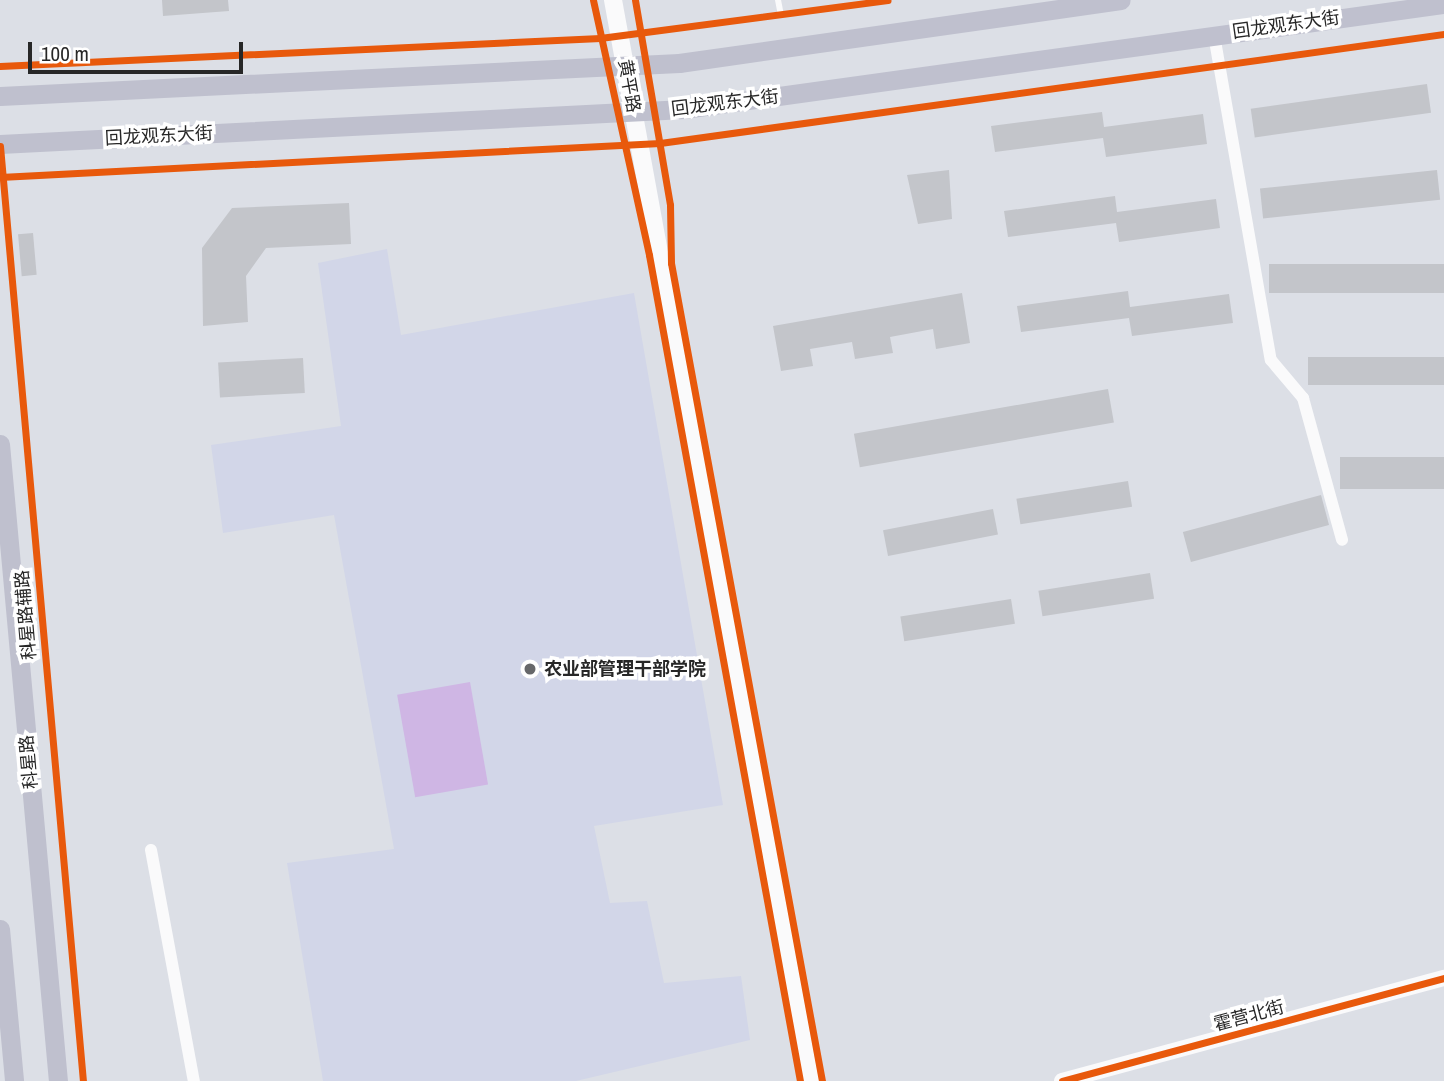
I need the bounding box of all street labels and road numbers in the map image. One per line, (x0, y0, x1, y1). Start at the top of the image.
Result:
street label: 回龙观东大街 (1231, 7, 1341, 43)
street label: 黄平路 (614, 58, 644, 114)
street label: 回龙观东大街 (670, 86, 780, 120)
street label: 回龙观东大街 (105, 122, 213, 150)
street label: 科星路辅路 (11, 569, 41, 661)
street label: 科星路 (16, 734, 42, 790)
street label: 霍营北街 (1211, 996, 1287, 1036)

